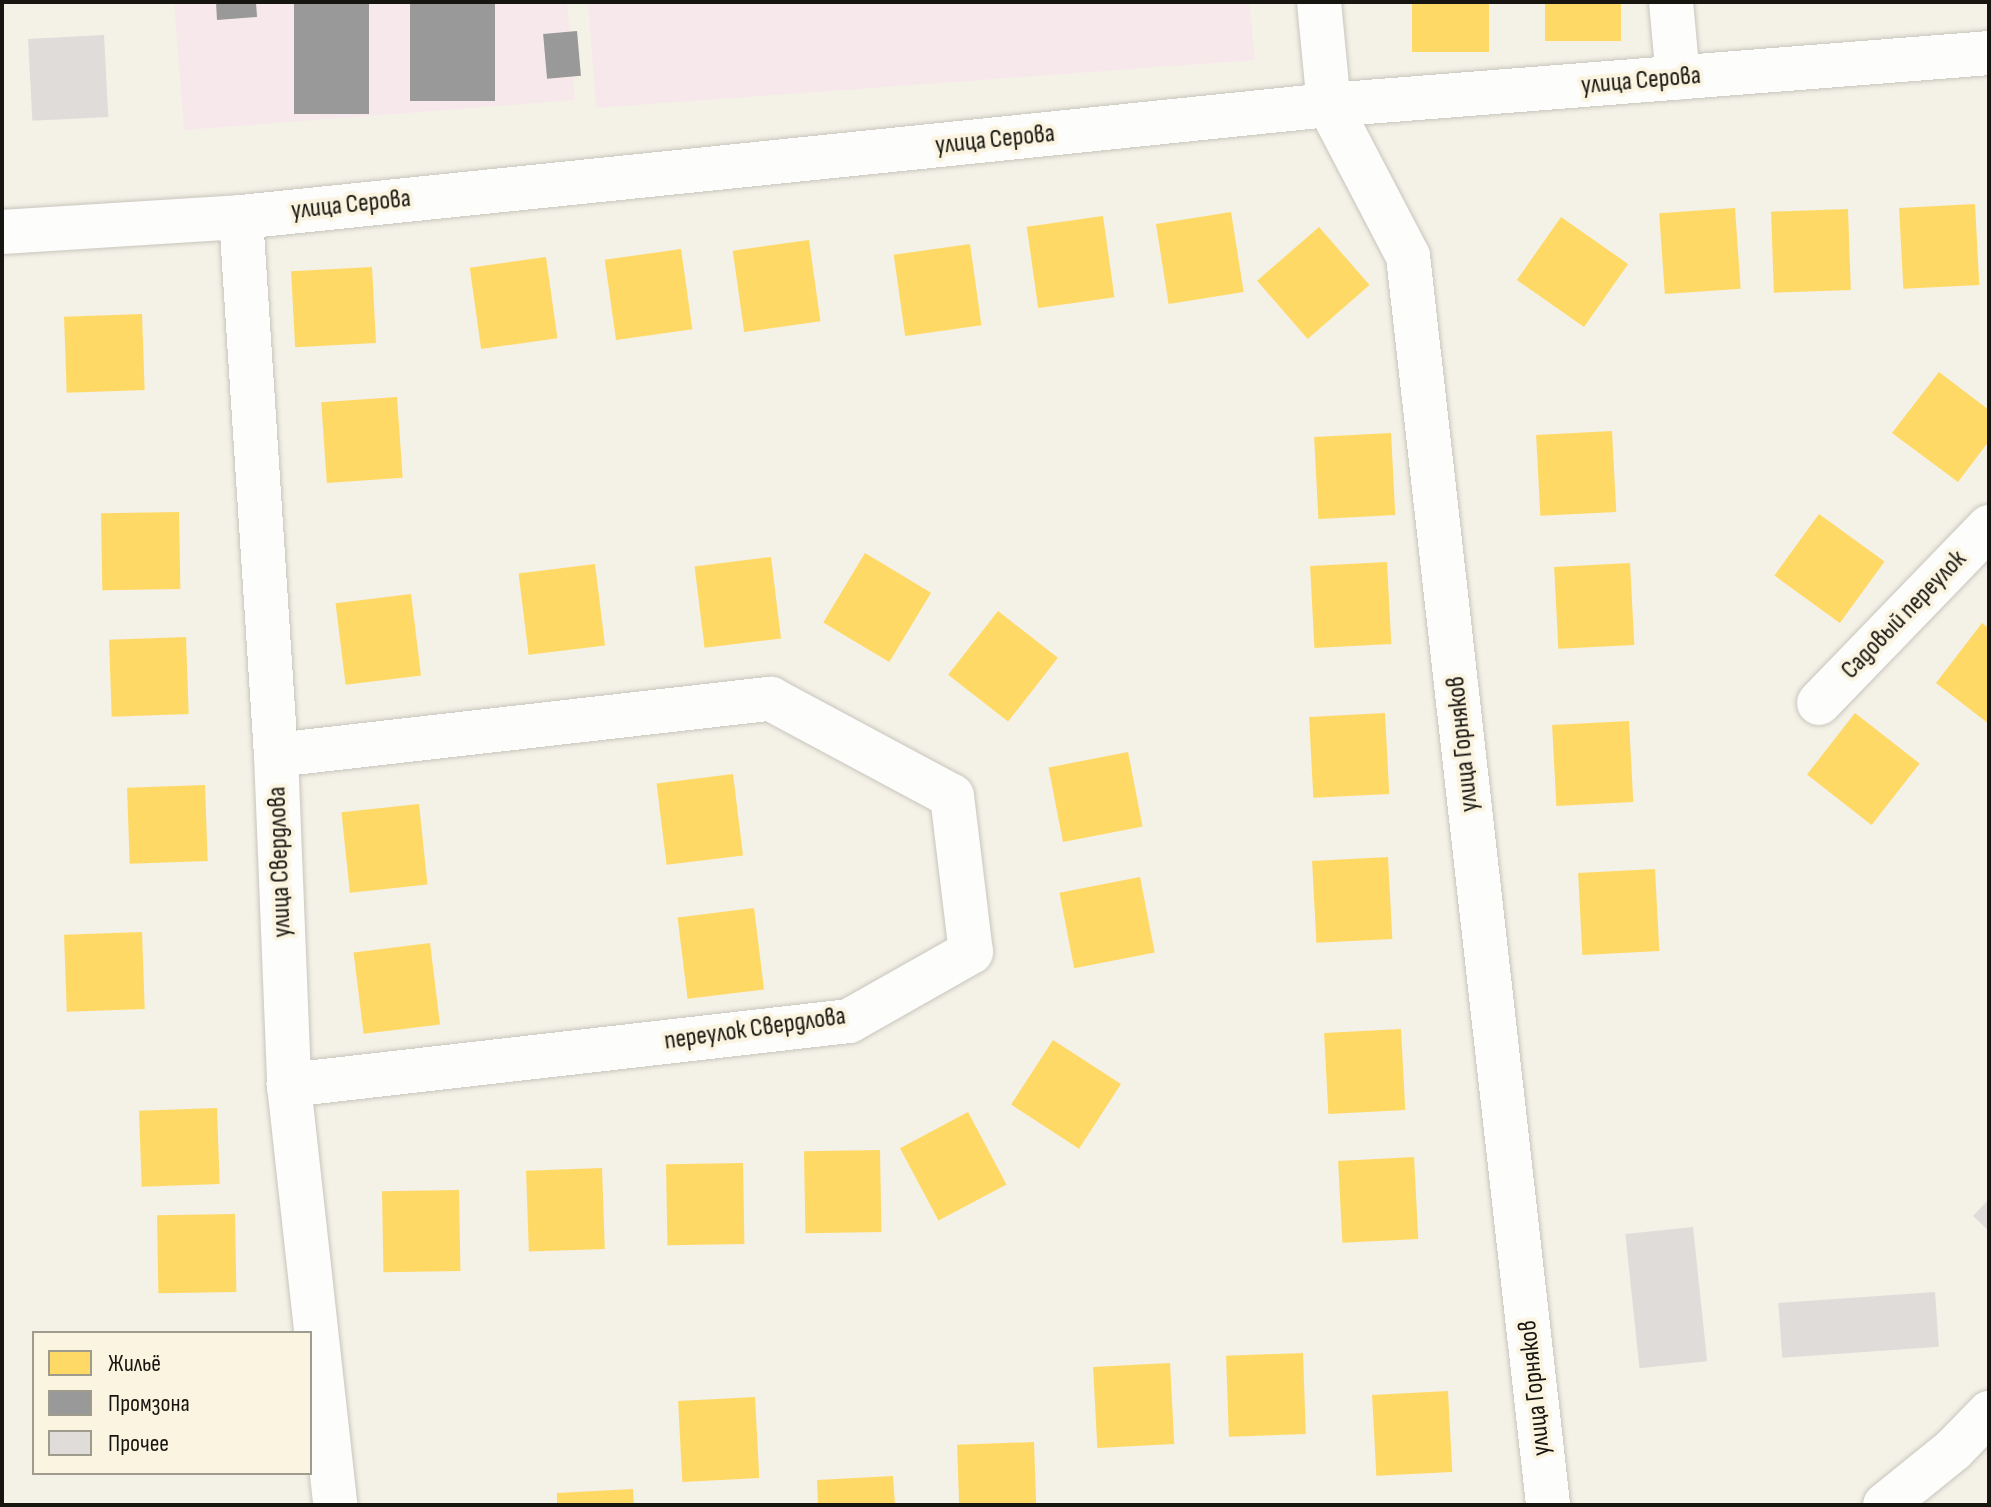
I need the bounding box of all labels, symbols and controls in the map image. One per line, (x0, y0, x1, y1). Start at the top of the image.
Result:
street label: улица Серова (1580, 60, 1702, 102)
street label: улица Серова (934, 118, 1056, 162)
street label: улица Серова (290, 183, 412, 227)
street label: Садовый переулок (1835, 544, 1973, 686)
street label: улица Горняков (1440, 675, 1486, 813)
street label: улица Свердлова (262, 786, 298, 938)
street label: переулок Свердлова (662, 1001, 848, 1057)
street label: улица Горняков (1512, 1319, 1558, 1457)
legend (32, 1331, 312, 1475)
text: Жильё (108, 1349, 161, 1378)
text: Промзона (108, 1389, 190, 1418)
text: Прочее (108, 1429, 169, 1458)

